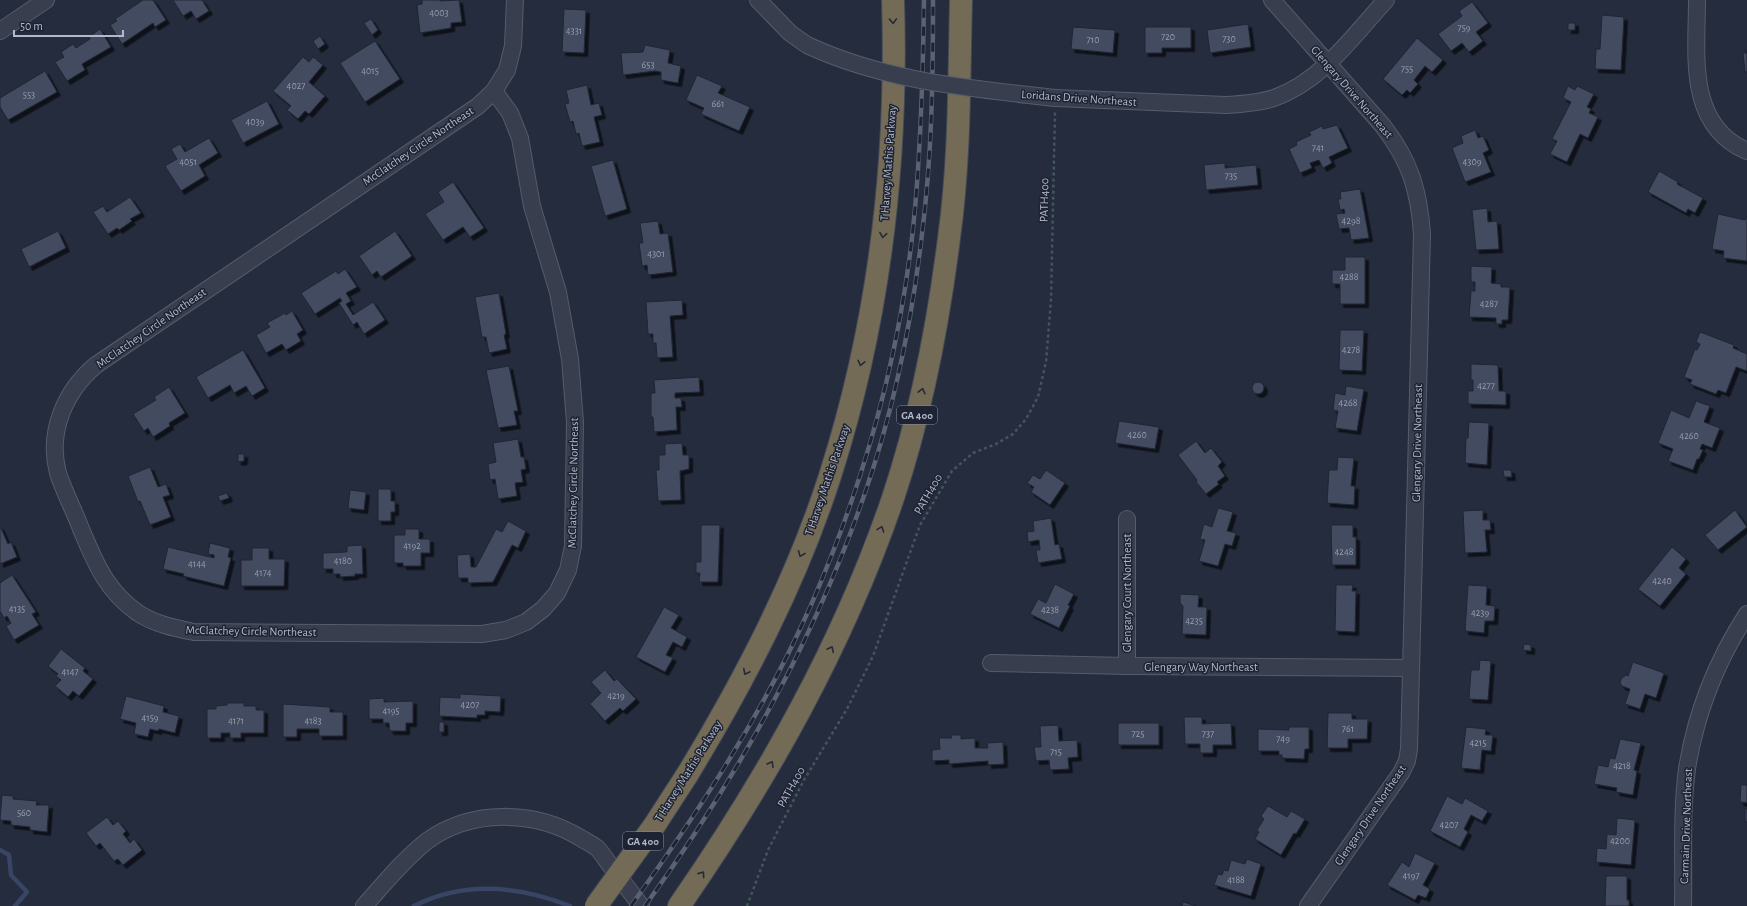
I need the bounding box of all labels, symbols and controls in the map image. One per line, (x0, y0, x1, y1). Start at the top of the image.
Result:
house number: 4003 (429, 8, 449, 18)
scale bar (14, 12, 123, 38)
one-way arrow (889, 18, 897, 24)
text: 50 m (20, 20, 43, 32)
house number: 759 (1457, 23, 1471, 33)
house number: 4331 (566, 26, 582, 36)
house number: 720 (1161, 32, 1175, 42)
house number: 730 (1222, 34, 1236, 44)
house number: 710 (1087, 35, 1099, 45)
street label: Glengary Drive Northeast (1308, 44, 1395, 141)
house number: 653 (642, 60, 655, 70)
house number: 755 (1401, 64, 1413, 74)
house number: 4015 (361, 66, 379, 76)
house number: 4027 (287, 81, 305, 91)
street label: Loridans Drive Northeast (1021, 88, 1137, 108)
house number: 553 (23, 90, 35, 100)
house number: 661 (712, 99, 724, 109)
street label: McClatchey Circle Northeast (360, 104, 476, 188)
street label: T Harvey Mathis Parkway (878, 105, 899, 221)
house number: 4039 (246, 117, 265, 127)
house number: 741 (1312, 143, 1324, 153)
house number: 4051 (179, 157, 197, 167)
house number: 4309 (1463, 157, 1482, 167)
house number: 735 (1225, 171, 1237, 181)
street label: PATH400 (1038, 178, 1050, 222)
house number: 4298 (1342, 216, 1361, 226)
one-way arrow (879, 232, 888, 238)
house number: 4301 (647, 249, 665, 259)
house number: 4288 (1340, 272, 1359, 282)
street label: McClatchey Circle Northeast (94, 285, 209, 371)
house number: 4287 (1480, 299, 1498, 309)
house number: 4278 (1342, 345, 1360, 355)
one-way arrow (857, 360, 865, 366)
house number: 4277 (1477, 381, 1495, 391)
street label: Glengary Drive Northeast (1410, 384, 1425, 502)
one-way arrow (918, 388, 926, 394)
house number: 4268 (1339, 398, 1358, 408)
road number: GA 400 (897, 406, 937, 424)
street label: McClatchey Circle Northeast (566, 417, 581, 549)
street label: T Harvey Mathis Parkway (802, 423, 853, 537)
house number: 4260 (1127, 430, 1147, 440)
house number: 4260 (1679, 431, 1699, 441)
street label: PATH400 (912, 472, 944, 516)
one-way arrow (877, 525, 885, 532)
street label: Glengary Court Northeast (1121, 534, 1134, 652)
house number: 4192 (403, 541, 421, 551)
house number: 4248 (1335, 547, 1354, 557)
one-way arrow (797, 550, 805, 557)
house number: 4180 (334, 556, 352, 566)
house number: 4144 (188, 559, 206, 569)
house number: 4174 (254, 568, 272, 578)
house number: 4240 (1652, 576, 1672, 586)
house number: 4135 (9, 604, 25, 614)
house number: 4238 (1041, 605, 1059, 615)
house number: 4239 (1471, 608, 1489, 618)
house number: 4235 (1185, 616, 1203, 626)
street label: McClatchey Circle Northeast (185, 624, 317, 639)
one-way arrow (826, 645, 834, 653)
street label: Glengary Way Northeast (1144, 661, 1258, 674)
house number: 4147 (61, 667, 79, 677)
one-way arrow (743, 667, 751, 675)
house number: 4219 (607, 691, 625, 701)
house number: 4207 (461, 700, 479, 710)
house number: 4195 (382, 706, 400, 716)
house number: 4159 (141, 713, 159, 723)
house number: 4171 (228, 716, 244, 726)
house number: 4183 (304, 716, 322, 726)
street label: T Harvey Mathis Parkway (652, 719, 725, 824)
house number: 761 (1342, 724, 1354, 734)
house number: 725 (1132, 729, 1144, 739)
house number: 737 (1202, 729, 1214, 739)
house number: 749 (1276, 734, 1290, 744)
house number: 4215 (1470, 738, 1486, 748)
house number: 715 (1050, 747, 1062, 757)
one-way arrow (767, 761, 774, 768)
house number: 4218 (1613, 761, 1631, 771)
street label: Glengary Drive Northeast (1332, 763, 1409, 868)
street label: PATH400 (775, 765, 807, 809)
street label: Carmain Drive Northeast (1678, 768, 1694, 884)
house number: 560 (17, 808, 31, 818)
house number: 4207 (1440, 820, 1458, 830)
road number: GA 400 (623, 832, 663, 850)
house number: 4200 (1610, 836, 1630, 846)
one-way arrow (697, 871, 705, 878)
house number: 4197 (1402, 871, 1420, 881)
house number: 4188 (1227, 875, 1245, 885)

